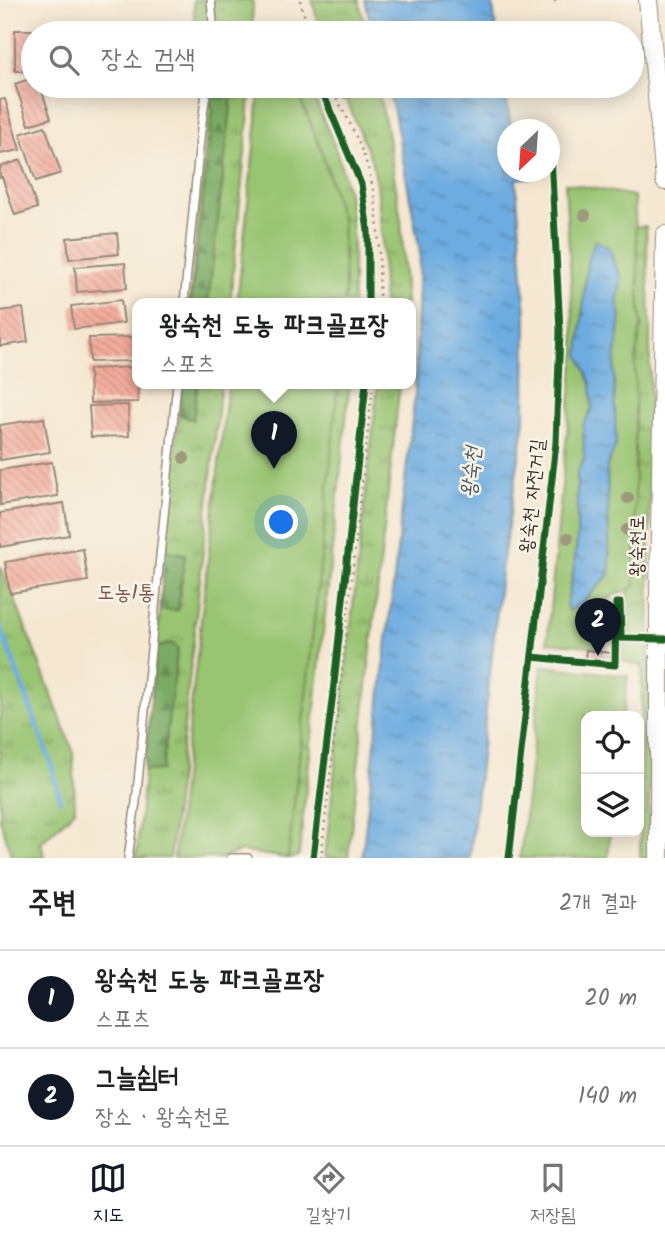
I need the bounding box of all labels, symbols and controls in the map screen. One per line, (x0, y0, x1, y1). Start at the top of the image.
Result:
search box (21, 21, 644, 98)
text: 장소 검색 (101, 39, 195, 81)
icon: search (45, 41, 83, 79)
north arrow (497, 119, 560, 182)
popup (132, 298, 416, 389)
text: 왕숙천 도농 파크골프장 (159, 305, 389, 347)
text: 스포츠 (159, 347, 215, 383)
pin: 1 (251, 411, 297, 469)
street label: 왕숙천 자전거길 (512, 437, 554, 555)
water label: 왕숙천 (453, 443, 491, 499)
your location (264, 505, 298, 539)
street label: 왕숙천로 (622, 515, 654, 577)
district label: 도농1통 (97, 577, 155, 610)
pin: 2 (575, 598, 621, 656)
map controls (581, 711, 644, 837)
button: locate (581, 711, 644, 774)
button: layers (581, 774, 644, 837)
text: 주변 (28, 880, 76, 928)
text: 2개 결과 (559, 886, 637, 922)
text: 왕숙천 도농 파크골프장 (95, 960, 324, 1002)
text: 1 (48, 981, 54, 1017)
text: 20 m (585, 981, 637, 1017)
text: 스포츠 (95, 1002, 151, 1038)
text: 그늘쉼터 (95, 1058, 179, 1100)
text: 2 (44, 1079, 58, 1115)
text: 140 m (578, 1079, 637, 1115)
text: 장소 · 왕숙천로 (95, 1100, 230, 1136)
tab: 지도 (89, 1159, 127, 1231)
tab: 길찾기 (306, 1159, 351, 1231)
tab: 저장됨 (530, 1159, 576, 1231)

